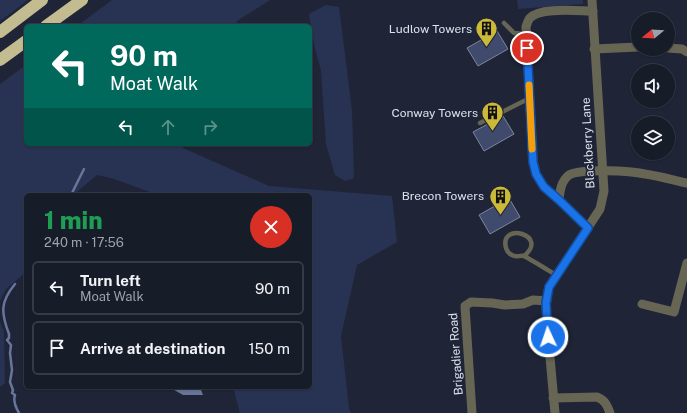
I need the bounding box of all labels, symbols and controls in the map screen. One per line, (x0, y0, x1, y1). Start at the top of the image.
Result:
north arrow (631, 12, 675, 56)
map controls (631, 12, 675, 160)
building icon: Ludlow Towers (474, 16, 500, 49)
place label: Ludlow Towers (389, 22, 472, 36)
pin (510, 31, 544, 65)
icon: arrive (516, 37, 538, 59)
text: 90 m (110, 39, 178, 72)
icon: left (44, 40, 96, 92)
button: sound (631, 64, 675, 108)
text: Moat Walk (110, 73, 198, 94)
street label: Blackberry Lane (579, 97, 597, 189)
building icon: Conway Towers (480, 100, 506, 133)
place label: Conway Towers (392, 106, 478, 120)
icon: left (115, 116, 137, 138)
icon: ahead (157, 116, 179, 138)
icon: right (199, 116, 221, 138)
button: layers (631, 116, 675, 160)
building icon: Brecon Towers (487, 183, 513, 216)
place label: Brecon Towers (402, 189, 484, 203)
text: 1 min (44, 206, 103, 234)
button: close (250, 206, 292, 248)
text: 240 m · 17:56 (44, 235, 124, 250)
text: Turn left (80, 272, 141, 289)
icon: left (46, 277, 68, 299)
text: 90 m (255, 280, 290, 297)
text: Moat Walk (80, 289, 144, 304)
street label: Brigadier Road (446, 312, 466, 396)
position arrow (527, 316, 569, 358)
icon: arrive (46, 337, 68, 359)
text: Arrive at destination (80, 340, 225, 357)
text: 150 m (248, 340, 290, 357)

